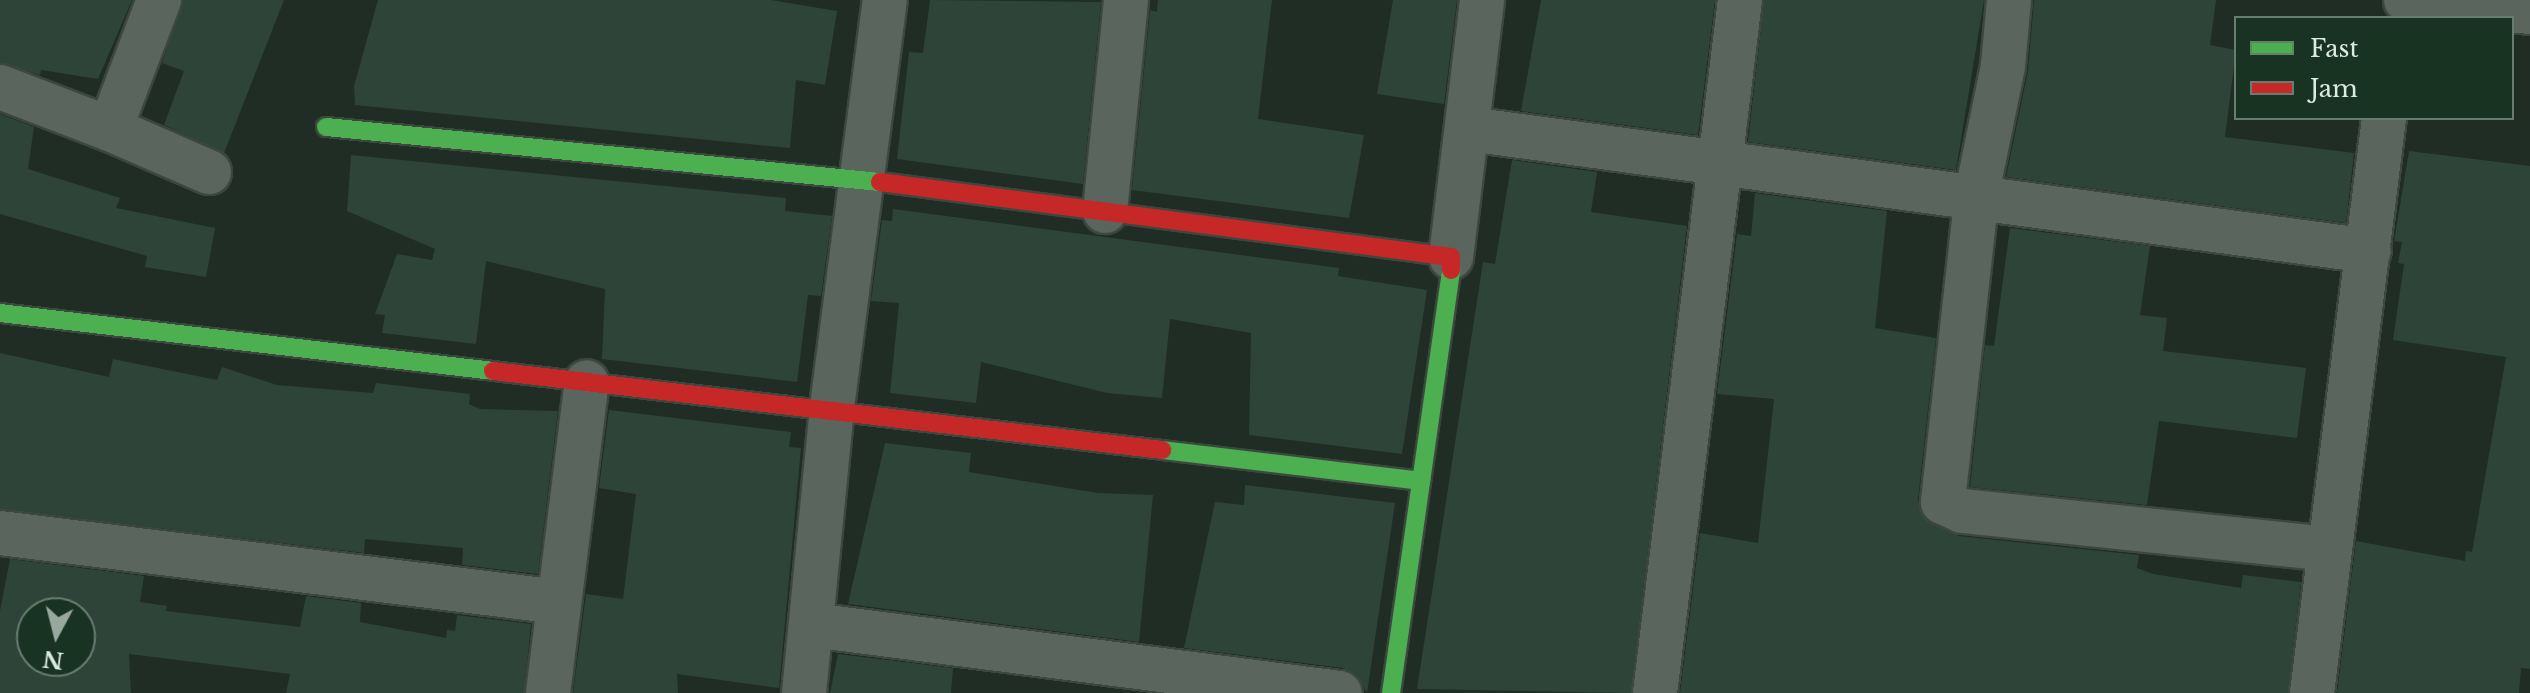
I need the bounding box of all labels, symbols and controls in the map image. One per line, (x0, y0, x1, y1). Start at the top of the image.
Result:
legend (2234, 16, 2514, 120)
text: Fast (2310, 34, 2358, 63)
text: Jam (2310, 74, 2358, 103)
north arrow (16, 597, 96, 677)
text: N (41, 645, 65, 674)

